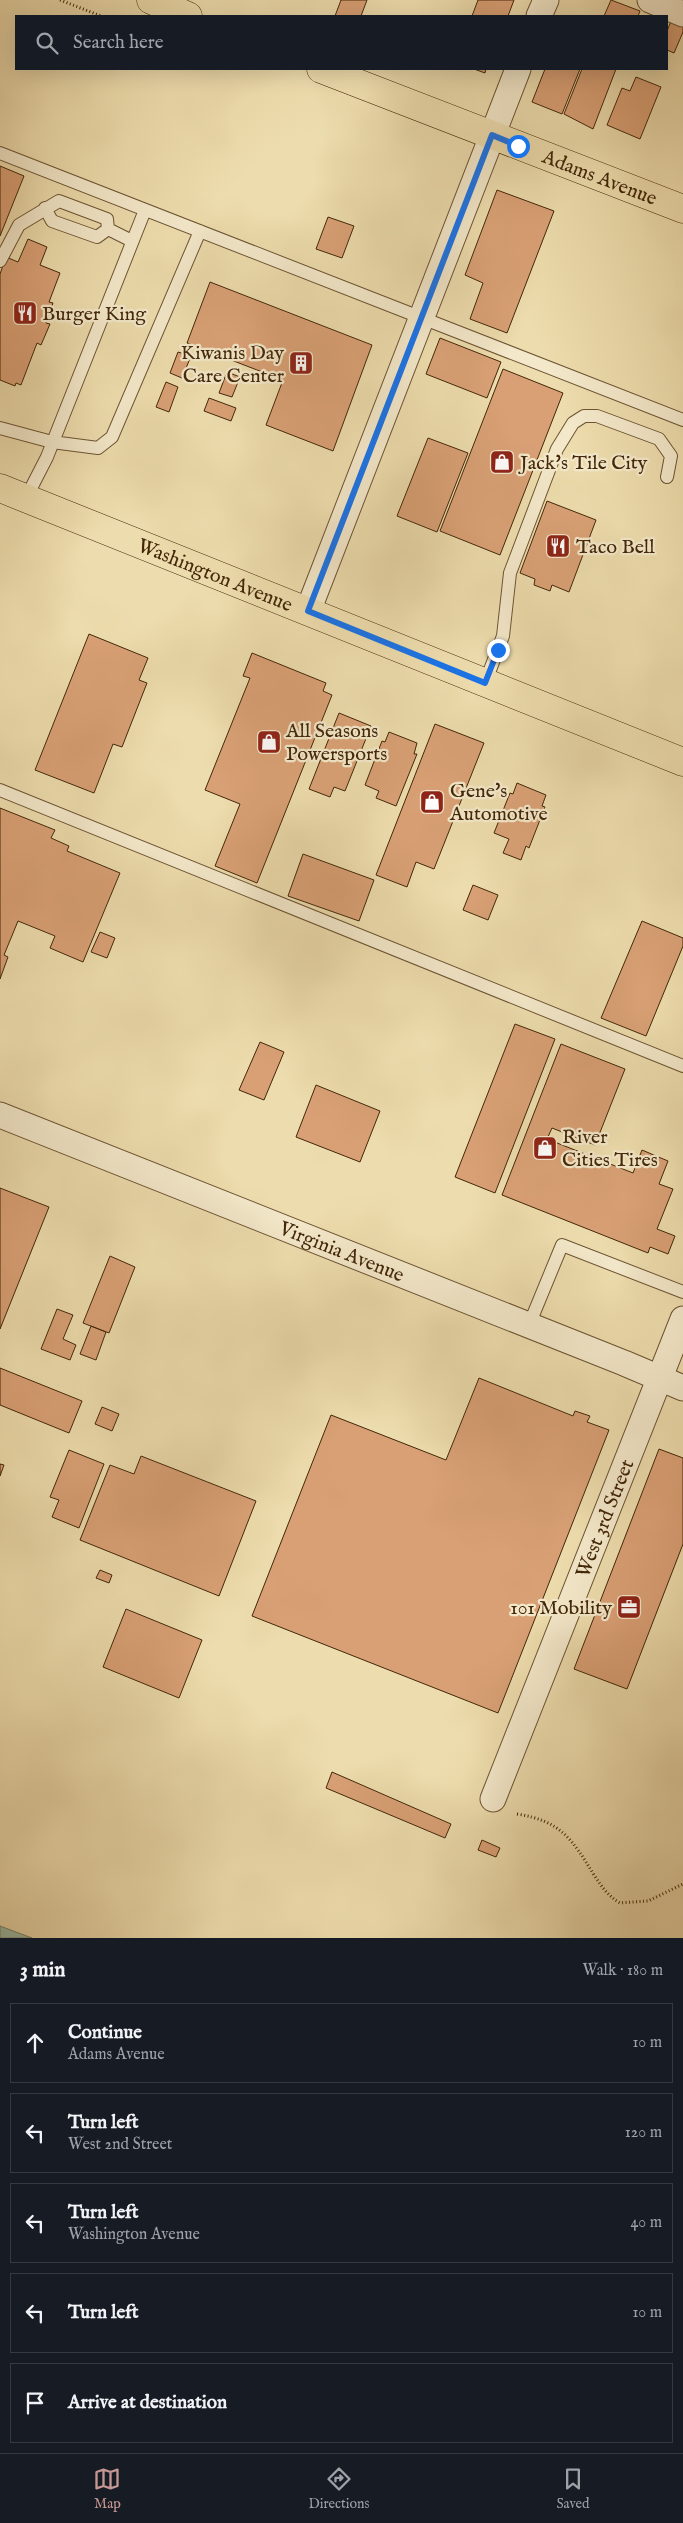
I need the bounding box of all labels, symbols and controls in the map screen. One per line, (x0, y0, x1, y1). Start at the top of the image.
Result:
search box (15, 15, 668, 70)
icon: search (33, 29, 61, 57)
text: Search here (73, 31, 164, 55)
route start (507, 135, 530, 158)
street label: Adams Avenue (538, 144, 660, 212)
restaurant icon: Burger King (12, 300, 38, 326)
place label: Burger King (42, 302, 147, 327)
place label: Kiwanis Day Care Center (181, 341, 285, 389)
building icon: Kiwanis Day Care Center (288, 350, 314, 376)
shop icon: Jack's Tile City (489, 449, 515, 475)
place label: Jack's Tile City (518, 451, 648, 476)
street label: Washington Avenue (134, 533, 296, 618)
restaurant icon: Taco Bell (545, 533, 571, 559)
place label: Taco Bell (576, 535, 655, 560)
route end (487, 639, 510, 662)
place label: All Seasons Powersports (285, 719, 387, 767)
shop icon: All Seasons Powersports (256, 729, 282, 755)
place label: Gene's Automotive (449, 779, 548, 827)
shop icon: Gene's Automotive (419, 789, 445, 815)
place label: River Cities Tires (562, 1125, 658, 1173)
shop icon: River Cities Tires (532, 1135, 558, 1161)
street label: Virginia Avenue (274, 1216, 407, 1288)
street label: West 3rd Street (571, 1456, 640, 1582)
office icon: 101 Mobility (616, 1594, 642, 1620)
place label: 101 Mobility (510, 1596, 612, 1621)
text: 3 min (20, 1957, 65, 1984)
text: Walk · 180 m (582, 1961, 663, 1981)
text: Continue (68, 2021, 142, 2045)
icon: ahead (21, 2029, 49, 2057)
text: 10 m (632, 2033, 662, 2053)
text: Adams Avenue (68, 2045, 165, 2065)
text: Turn left (68, 2111, 139, 2135)
icon: left (21, 2119, 49, 2147)
text: 120 m (625, 2123, 662, 2143)
text: West 2nd Street (68, 2135, 172, 2155)
text: Turn left (68, 2201, 139, 2225)
icon: left (21, 2209, 49, 2237)
text: 40 m (630, 2213, 662, 2233)
text: Washington Avenue (68, 2225, 200, 2245)
icon: left (21, 2299, 49, 2327)
text: Turn left (68, 2301, 139, 2325)
text: 10 m (632, 2303, 662, 2323)
icon: arrive (21, 2389, 49, 2417)
text: Arrive at destination (68, 2391, 227, 2415)
tab: Map (93, 2465, 121, 2513)
tab: Directions (308, 2465, 369, 2513)
tab: Saved (556, 2465, 589, 2513)

